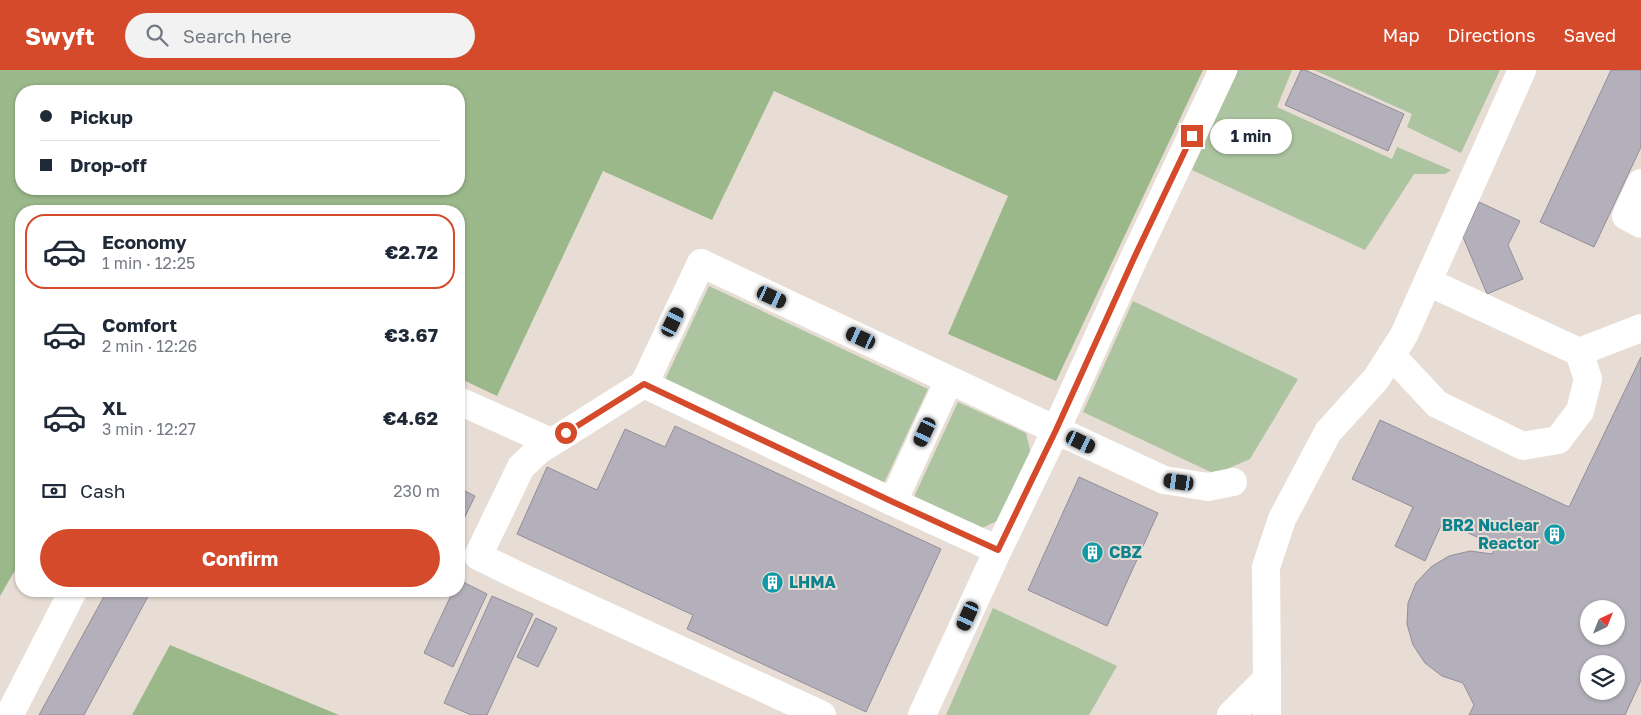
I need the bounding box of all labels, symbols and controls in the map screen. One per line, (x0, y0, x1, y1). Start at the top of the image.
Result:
search box (125, 13, 475, 58)
text: Swyft (25, 21, 95, 50)
icon: search (143, 21, 171, 49)
text: Search here (183, 24, 292, 47)
text: Map (1383, 24, 1419, 46)
text: Directions (1447, 24, 1535, 46)
text: Saved (1563, 24, 1616, 46)
text: Pickup (70, 105, 133, 128)
callout: 1 min (1210, 118, 1292, 154)
route end (1181, 125, 1203, 147)
text: 1 min (1231, 126, 1271, 146)
text: Drop-off (70, 153, 147, 176)
icon: car (42, 229, 87, 274)
text: Economy (102, 230, 187, 253)
text: €2.72 (385, 240, 438, 263)
text: 1 min · 12:25 (102, 253, 195, 273)
car (755, 284, 788, 310)
car (659, 305, 686, 339)
icon: car (42, 312, 87, 357)
text: Comfort (102, 313, 177, 336)
text: €3.67 (385, 323, 438, 346)
car (844, 325, 877, 351)
text: 2 min · 12:26 (102, 336, 197, 356)
icon: car (42, 395, 87, 440)
text: XL (102, 396, 127, 419)
text: €4.62 (383, 406, 438, 429)
car (911, 415, 938, 449)
text: 3 min · 12:27 (102, 419, 196, 439)
route start (555, 422, 577, 444)
car (1064, 429, 1097, 455)
car (1163, 472, 1194, 492)
icon: cash (40, 477, 68, 505)
text: Cash (80, 479, 125, 502)
text: 230 m (393, 481, 440, 501)
place label: BR2 Nuclear Reactor (1442, 515, 1539, 553)
building icon: BR2 Nuclear Reactor (1543, 522, 1567, 546)
button: Confirm (40, 529, 440, 587)
building icon: CBZ (1081, 540, 1105, 564)
place label: CBZ (1109, 542, 1142, 562)
building icon: LHMA (761, 570, 785, 594)
place label: LHMA (789, 572, 837, 592)
car (955, 599, 980, 633)
north arrow (1580, 600, 1625, 645)
map controls (1580, 600, 1625, 700)
button: layers (1580, 655, 1625, 700)

